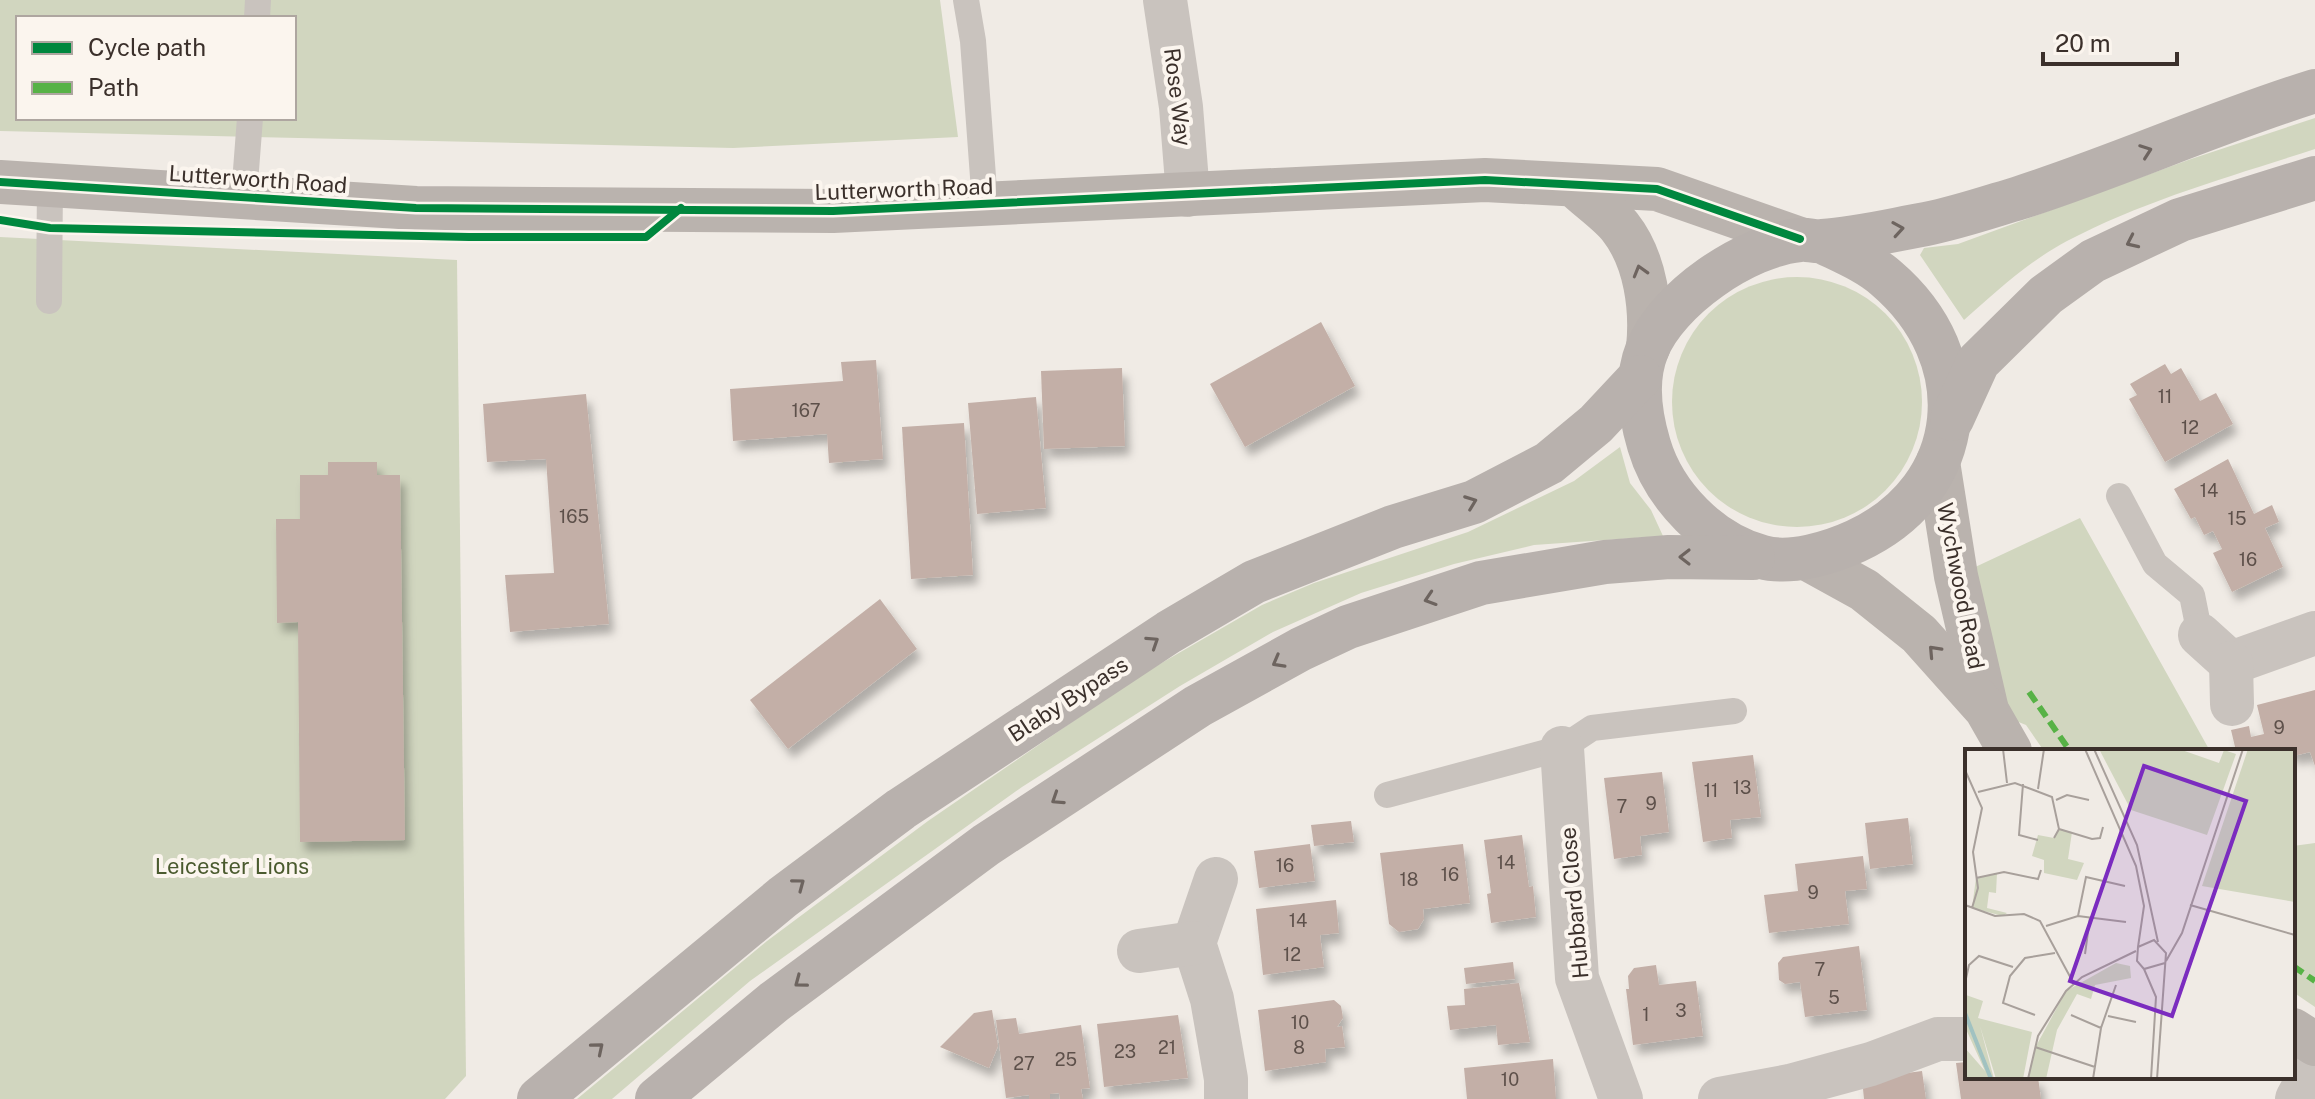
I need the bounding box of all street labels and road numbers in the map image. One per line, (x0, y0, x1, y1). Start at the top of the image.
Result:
street label: Rose Way (1159, 46, 1197, 148)
street label: Lutterworth Road (168, 160, 348, 198)
street label: Lutterworth Road (814, 173, 994, 205)
street label: Wychwood Road (1932, 501, 1990, 671)
street label: Blaby Bypass (1003, 651, 1133, 747)
street label: Hubbard Close (1554, 826, 1594, 980)

